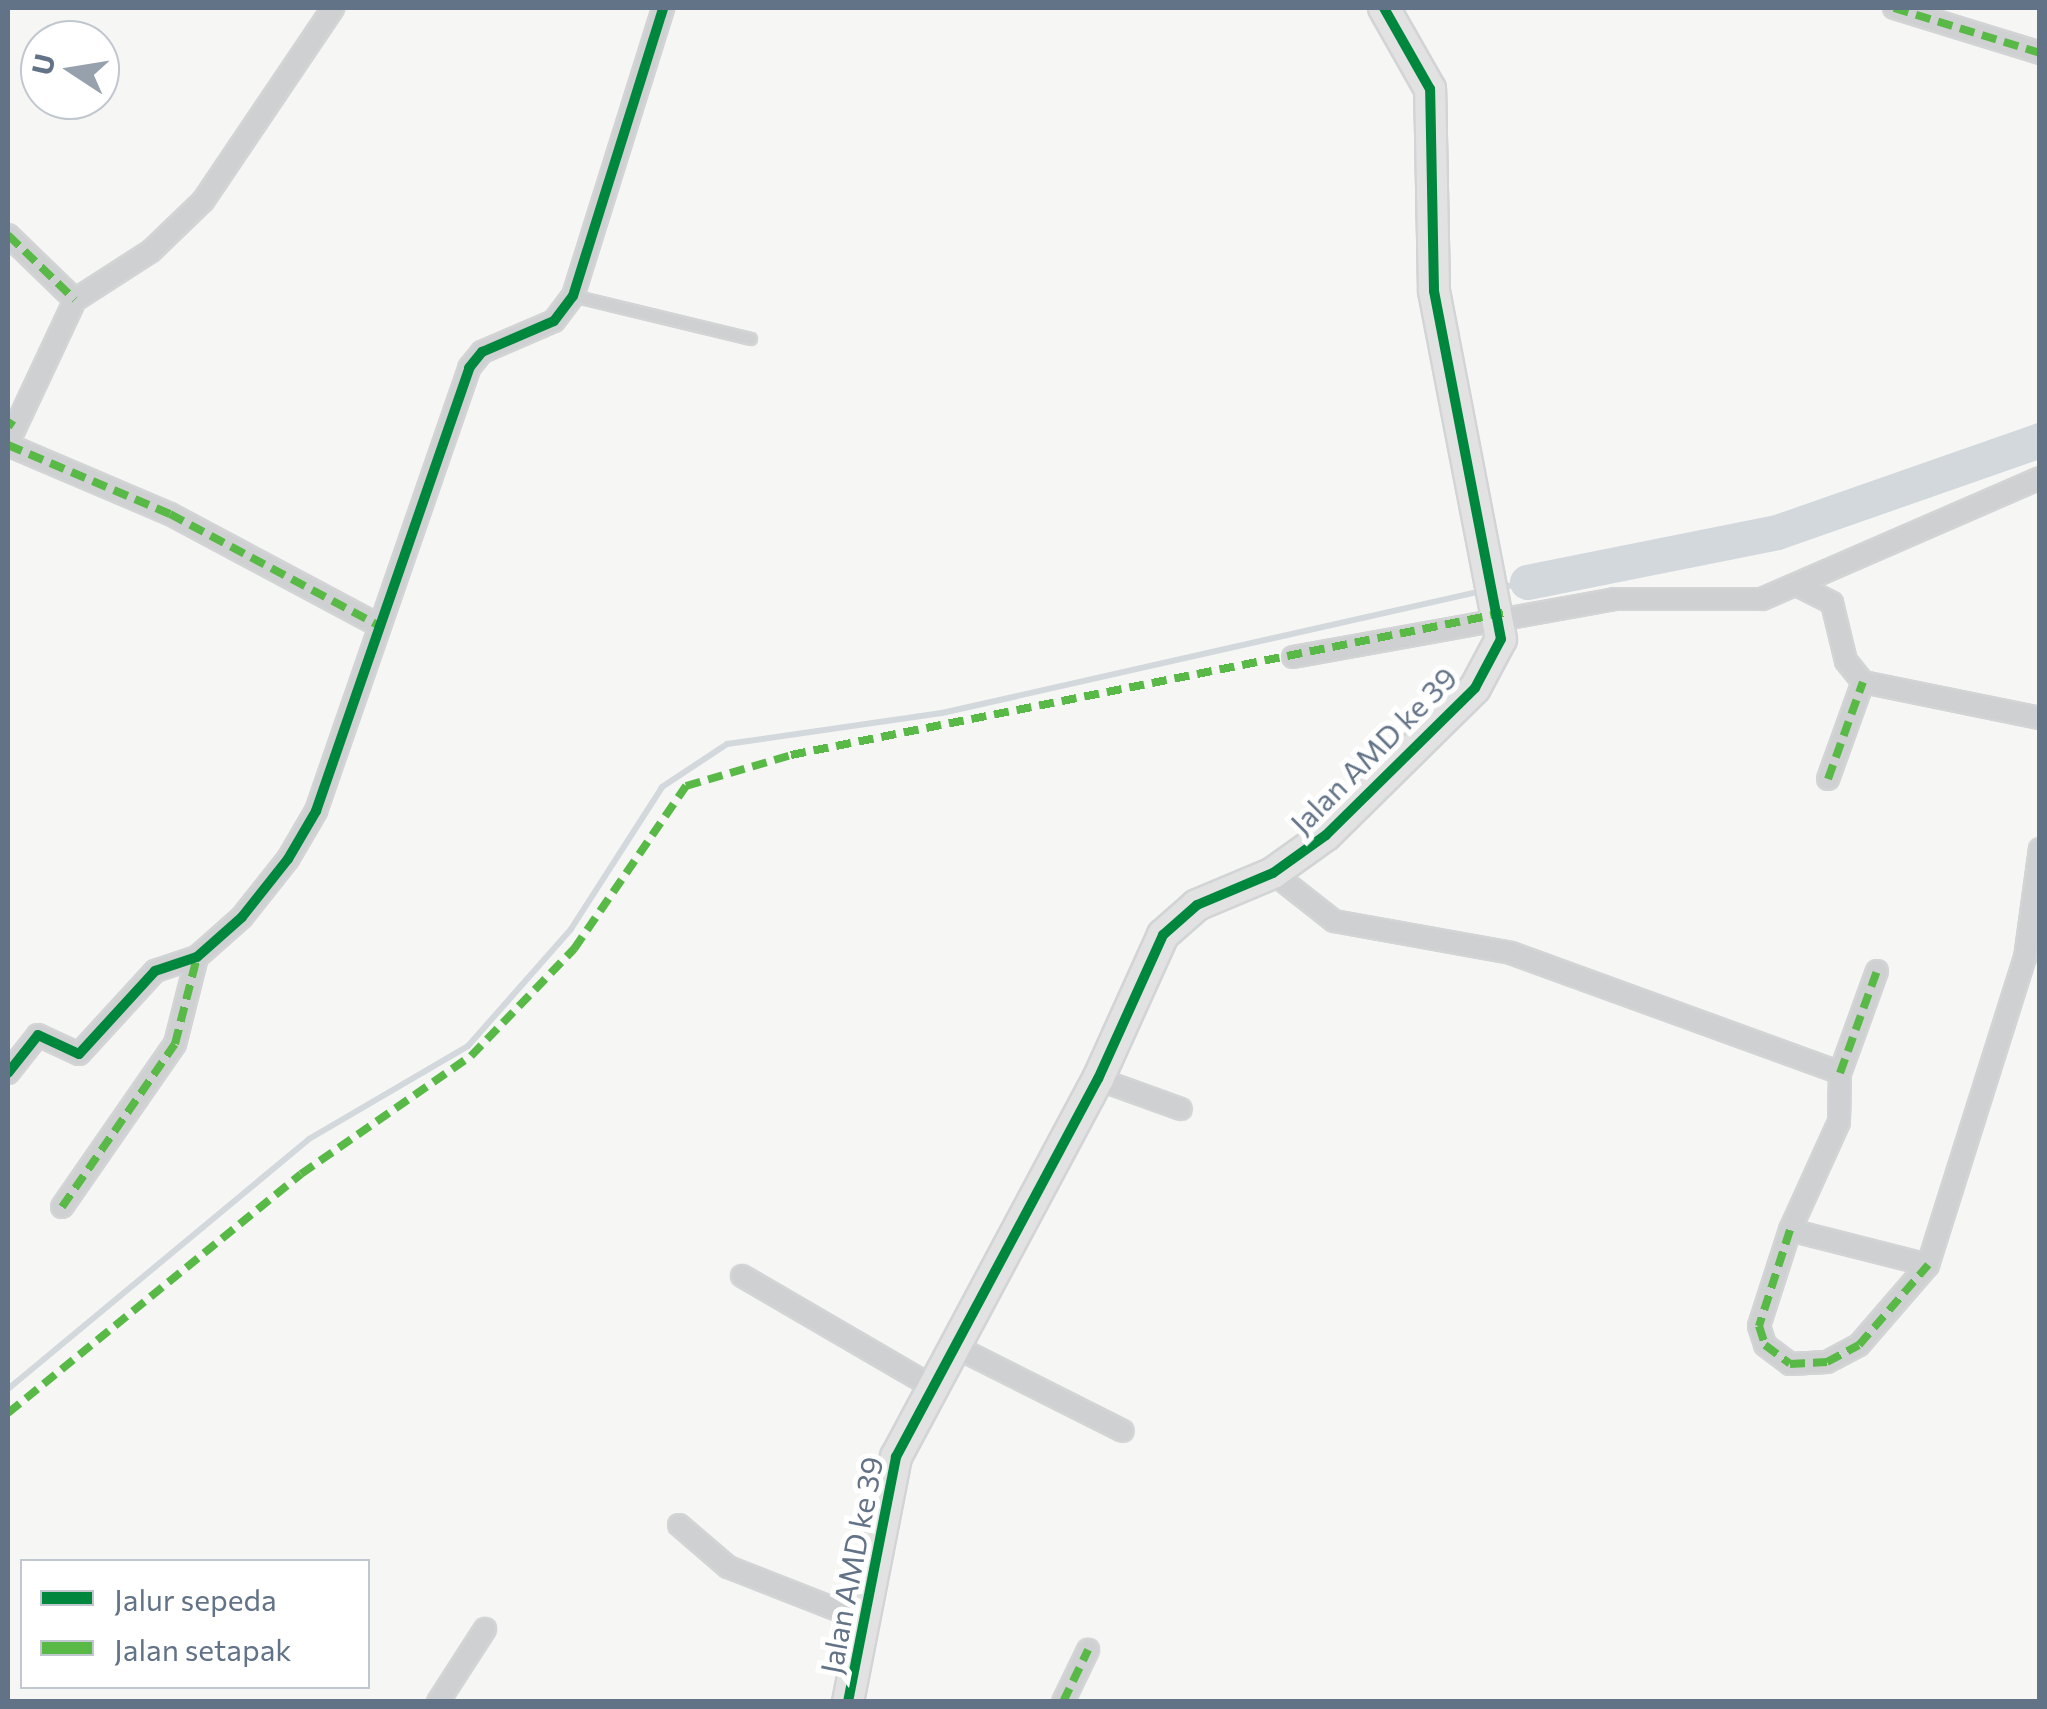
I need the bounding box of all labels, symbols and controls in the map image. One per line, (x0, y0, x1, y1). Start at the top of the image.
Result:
north arrow (20, 20, 120, 120)
text: U (24, 51, 61, 78)
street label: Jalan AMD ke 39 (1282, 659, 1464, 841)
street label: Jalan AMD ke 39 (812, 1453, 890, 1677)
legend (20, 1559, 370, 1689)
text: Jalur sepeda (114, 1580, 277, 1617)
text: Jalan setapak (114, 1630, 292, 1667)

